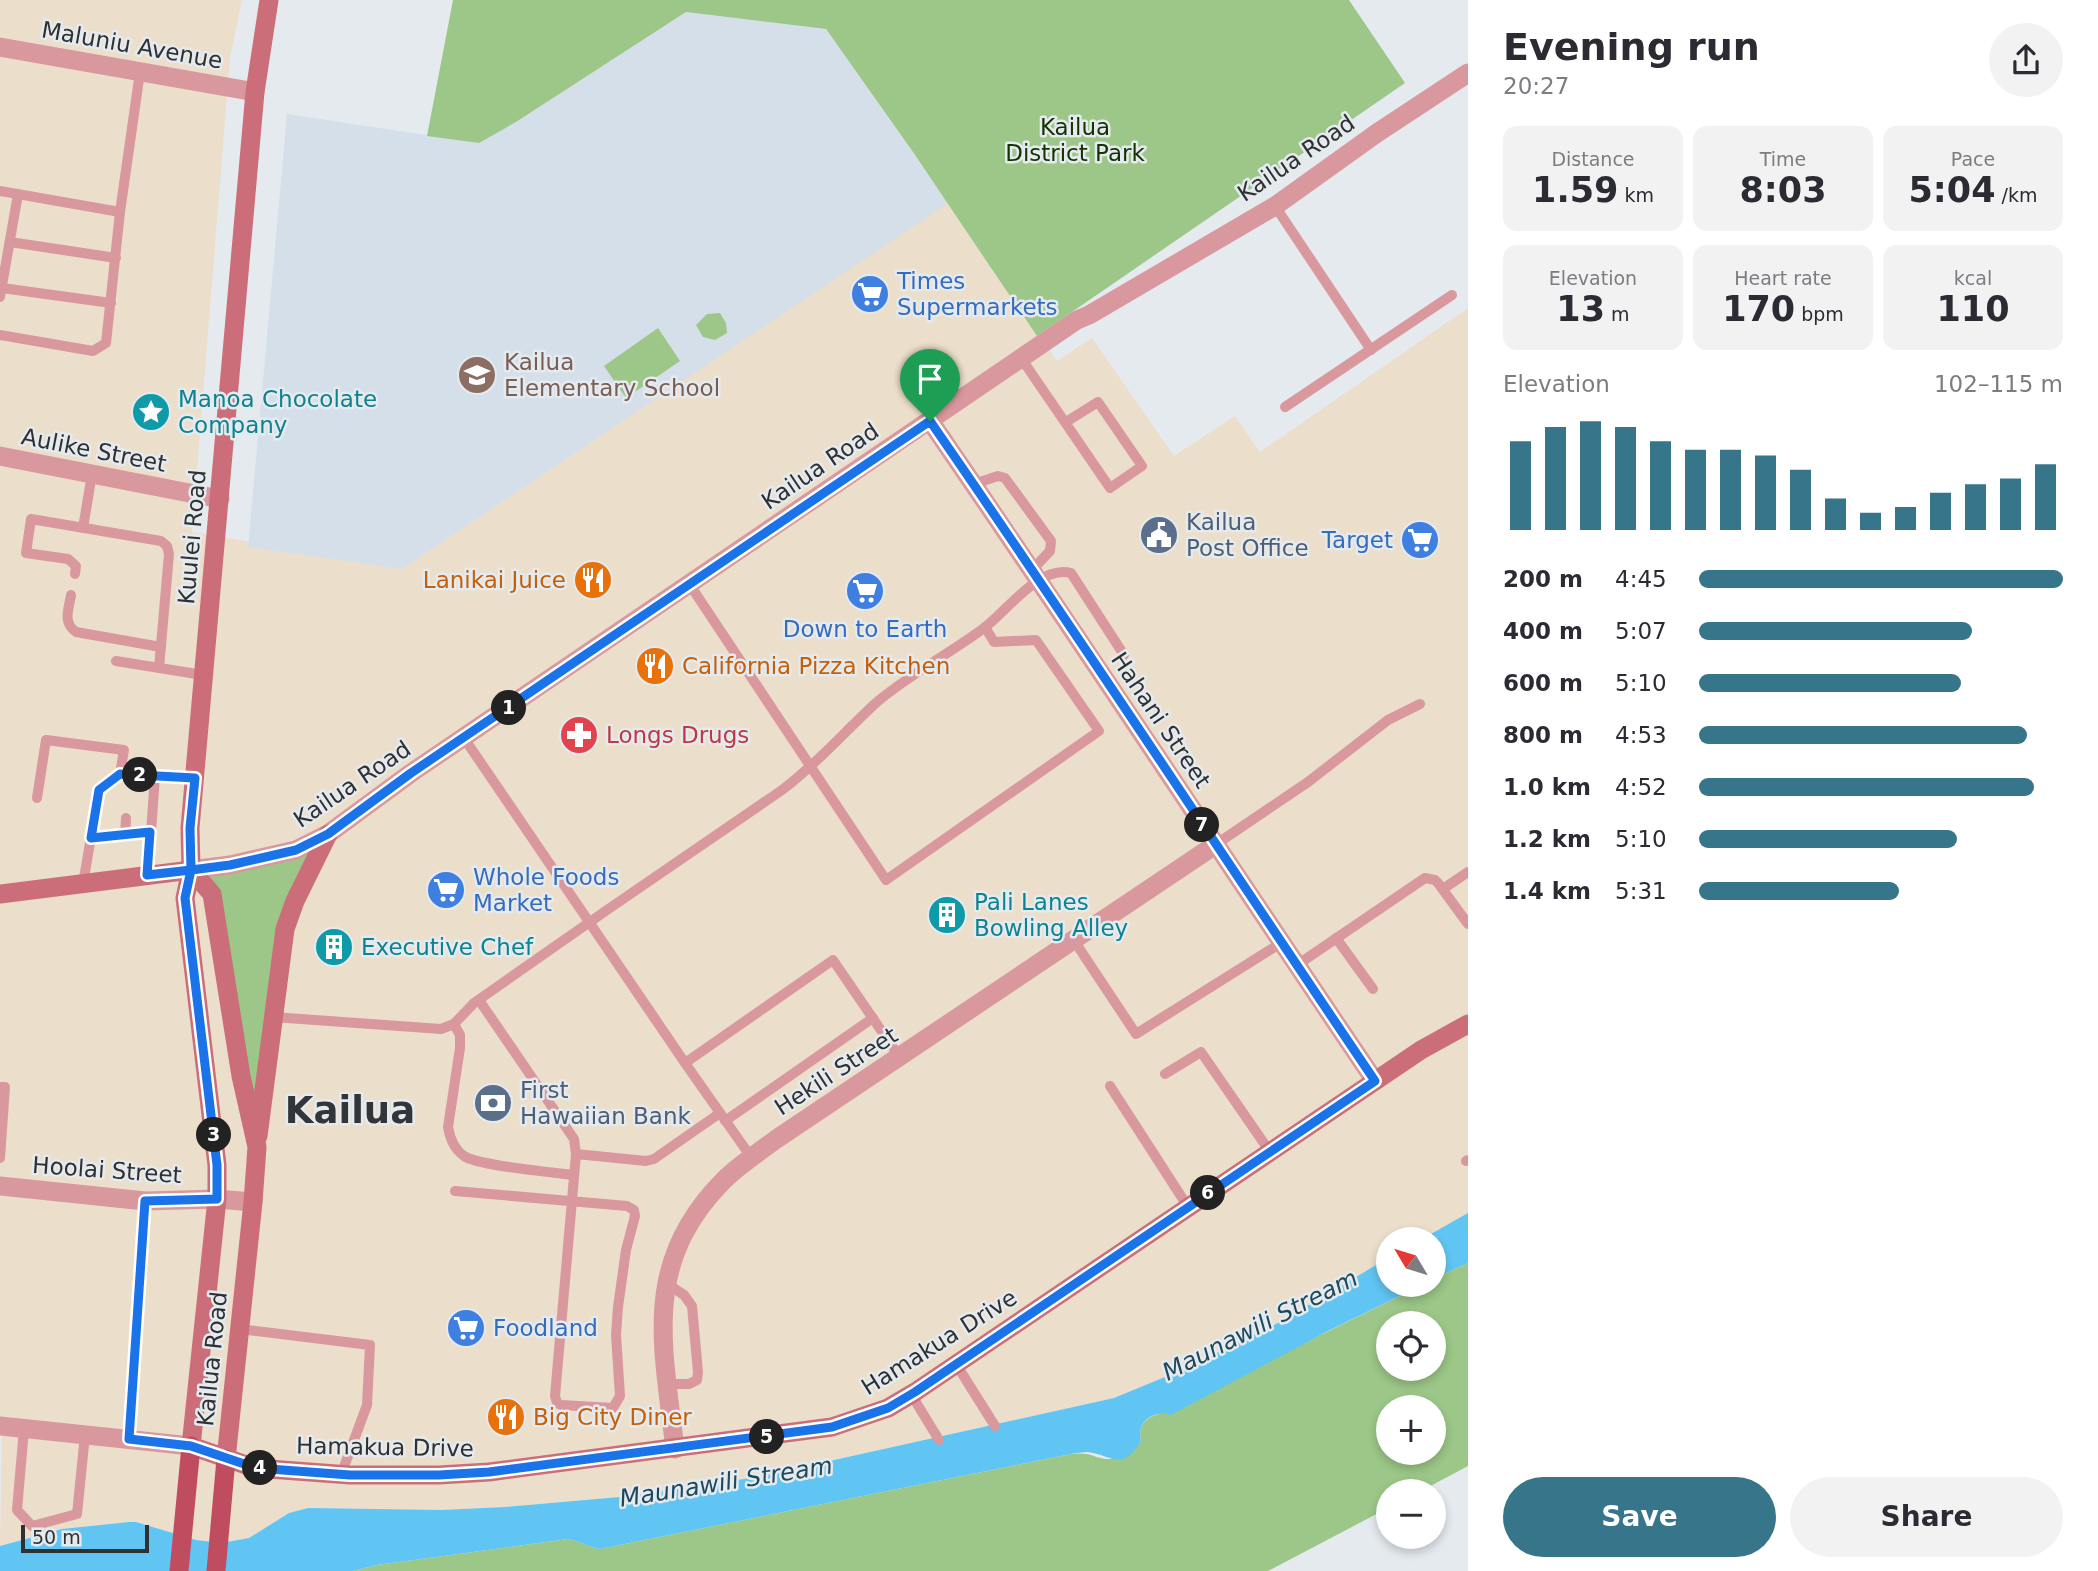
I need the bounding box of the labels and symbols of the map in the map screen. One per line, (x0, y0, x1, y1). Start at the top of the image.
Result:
street label: Maluniu Avenue (40, 16, 224, 74)
street label: Kailua Road (1233, 109, 1359, 207)
park label: Kailua District Park (1005, 114, 1145, 166)
place label: Times Supermarkets (896, 268, 1058, 320)
supermarket icon: Times Supermarkets (849, 273, 891, 315)
place label: Kailua Elementary School (504, 349, 720, 401)
pin (900, 349, 960, 421)
school or university icon: Kailua Elementary School (456, 354, 498, 396)
place label: Manoa Chocolate Company (178, 386, 377, 438)
place icon: Manoa Chocolate Company (130, 391, 172, 433)
street label: Kailua Road (757, 417, 883, 515)
street label: Aulike Street (19, 423, 169, 477)
street label: Kuulei Road (173, 469, 211, 605)
place label: Kailua Post Office (1186, 509, 1309, 561)
public building icon: Kailua Post Office (1138, 514, 1180, 556)
supermarket icon: Target (1399, 519, 1441, 561)
place label: Target (1321, 527, 1393, 553)
restaurant icon: Lanikai Juice (572, 559, 614, 601)
place label: Lanikai Juice (423, 567, 566, 593)
supermarket icon: Down to Earth (844, 570, 886, 612)
place label: Down to Earth (783, 616, 947, 642)
restaurant icon: California Pizza Kitchen (634, 645, 676, 687)
street label: Hahani Street (1106, 647, 1216, 793)
place label: California Pizza Kitchen (682, 653, 950, 679)
pin: 1 (491, 690, 526, 726)
pharmacy icon: Longs Drugs (558, 714, 600, 756)
place label: Longs Drugs (606, 722, 749, 748)
street label: Kailua Road (289, 735, 415, 833)
pin: 2 (122, 758, 158, 792)
pin: 7 (1184, 808, 1220, 842)
place label: Whole Foods Market (473, 864, 619, 916)
supermarket icon: Whole Foods Market (425, 869, 467, 911)
place label: Pali Lanes Bowling Alley (974, 889, 1128, 941)
building icon: Pali Lanes Bowling Alley (926, 894, 968, 936)
building icon: Executive Chef (313, 926, 355, 968)
place label: Executive Chef (361, 934, 534, 960)
street label: Hekili Street (770, 1022, 902, 1120)
place label: First Hawaiian Bank (520, 1077, 692, 1129)
bank icon: First Hawaiian Bank (472, 1082, 514, 1124)
district label: Kailua (285, 1089, 415, 1132)
pin: 3 (196, 1118, 232, 1152)
street label: Hoolai Street (32, 1152, 182, 1188)
pin: 6 (1190, 1176, 1226, 1210)
north arrow (1376, 1227, 1446, 1297)
water label: Maunawili Stream (1158, 1264, 1362, 1386)
street label: Hamakua Drive (857, 1284, 1021, 1400)
street label: Kailua Road (192, 1290, 232, 1428)
supermarket icon: Foodland (445, 1307, 487, 1349)
place label: Foodland (493, 1315, 598, 1341)
restaurant icon: Big City Diner (485, 1396, 527, 1438)
place label: Big City Diner (533, 1404, 692, 1430)
pin: 5 (750, 1420, 784, 1454)
street label: Hamakua Drive (296, 1432, 474, 1462)
pin: 4 (243, 1450, 278, 1486)
water label: Maunawili Stream (618, 1451, 834, 1513)
scale bar (21, 1522, 149, 1554)

